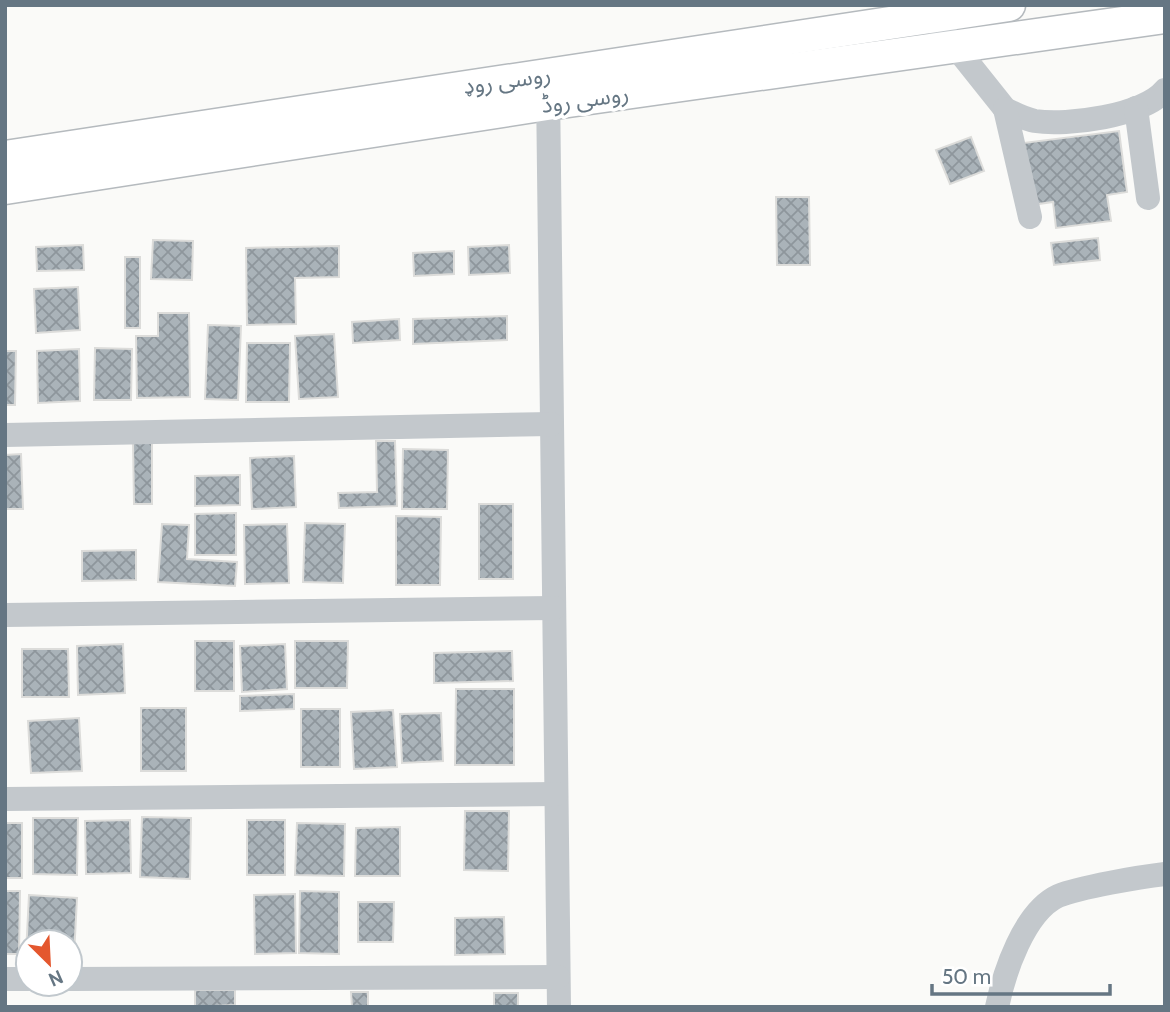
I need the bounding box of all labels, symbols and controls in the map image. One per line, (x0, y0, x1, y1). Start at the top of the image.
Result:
street label: روسی روډ (461, 60, 553, 100)
street label: روسی روڈ (539, 79, 631, 119)
north arrow (14, 928, 84, 998)
scale bar (932, 953, 1110, 997)
text: 50 m (942, 964, 991, 989)
text: N (45, 965, 67, 991)

